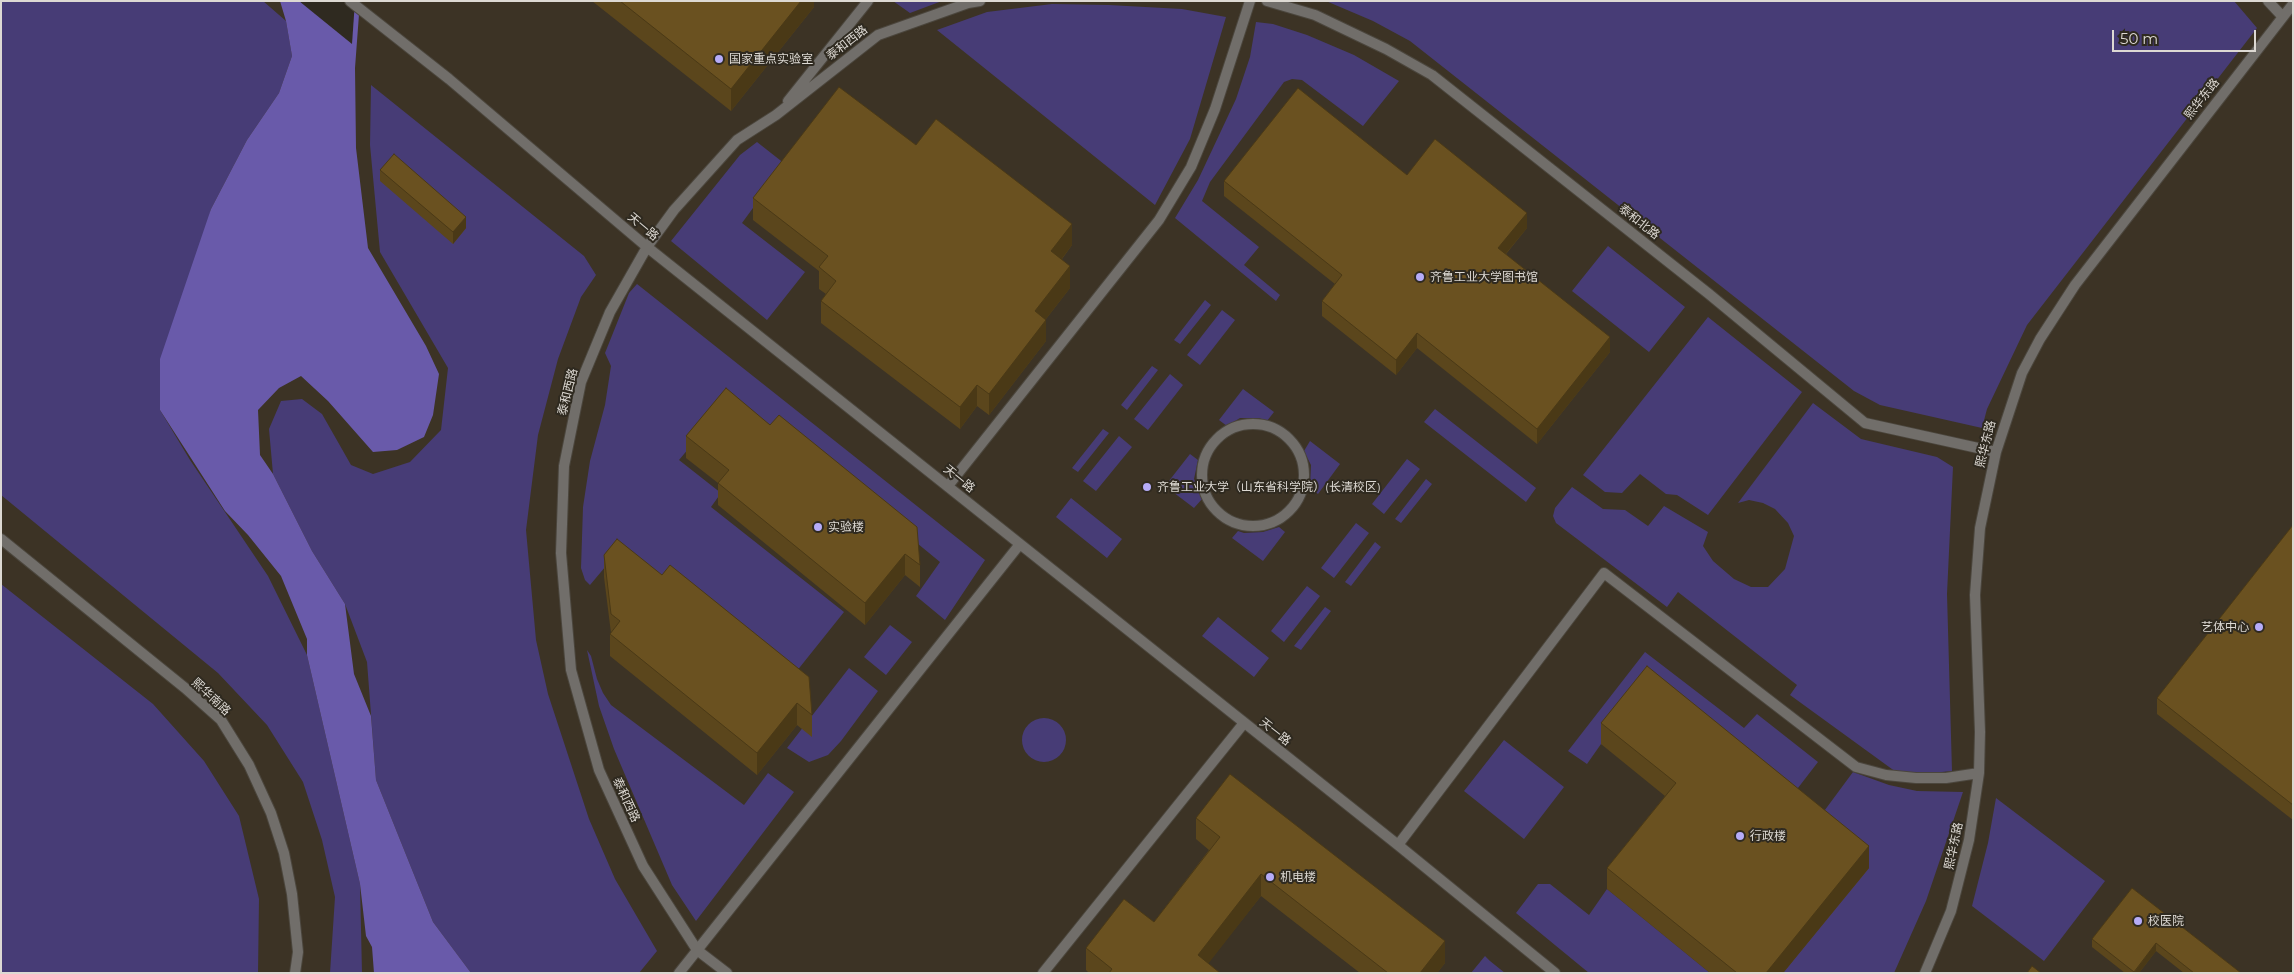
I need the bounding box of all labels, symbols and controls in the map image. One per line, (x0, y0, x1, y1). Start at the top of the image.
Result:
scale bar (2114, 20, 2258, 52)
street label: 泰和西路 (824, 23, 870, 63)
text: 50 m (2120, 29, 2158, 48)
place label: 国家重点实验室 (729, 52, 813, 66)
marker: 国家重点实验室 (713, 53, 725, 65)
street label: 熙华东路 (2182, 76, 2222, 122)
street label: 泰和北路 (1616, 202, 1662, 242)
street label: 天一路 (625, 210, 661, 244)
place label: 齐鲁工业大学图书馆 (1430, 270, 1538, 284)
marker: 齐鲁工业大学图书馆 (1414, 271, 1426, 283)
street label: 泰和西路 (555, 367, 581, 417)
street label: 熙华东路 (1973, 419, 1999, 469)
street label: 天一路 (940, 462, 978, 496)
place label: 齐鲁工业大学（山东省科学院）(长清校区) (1157, 480, 1381, 494)
marker: 齐鲁工业大学（山东省科学院）(长清校区) (1141, 481, 1153, 493)
place label: 实验楼 (828, 520, 864, 534)
marker: 实验楼 (812, 521, 824, 533)
place label: 艺体中心 (2201, 620, 2249, 634)
marker: 艺体中心 (2253, 621, 2265, 633)
street label: 熙华南路 (189, 675, 233, 719)
street label: 天一路 (1256, 715, 1294, 749)
street label: 泰和西路 (609, 775, 643, 825)
street label: 熙华东路 (1942, 821, 1966, 871)
place label: 行政楼 (1750, 829, 1786, 843)
marker: 行政楼 (1734, 830, 1746, 842)
place label: 机电楼 (1280, 870, 1316, 884)
marker: 机电楼 (1264, 871, 1276, 883)
place label: 校医院 (2148, 914, 2184, 928)
marker: 校医院 (2132, 915, 2144, 927)

